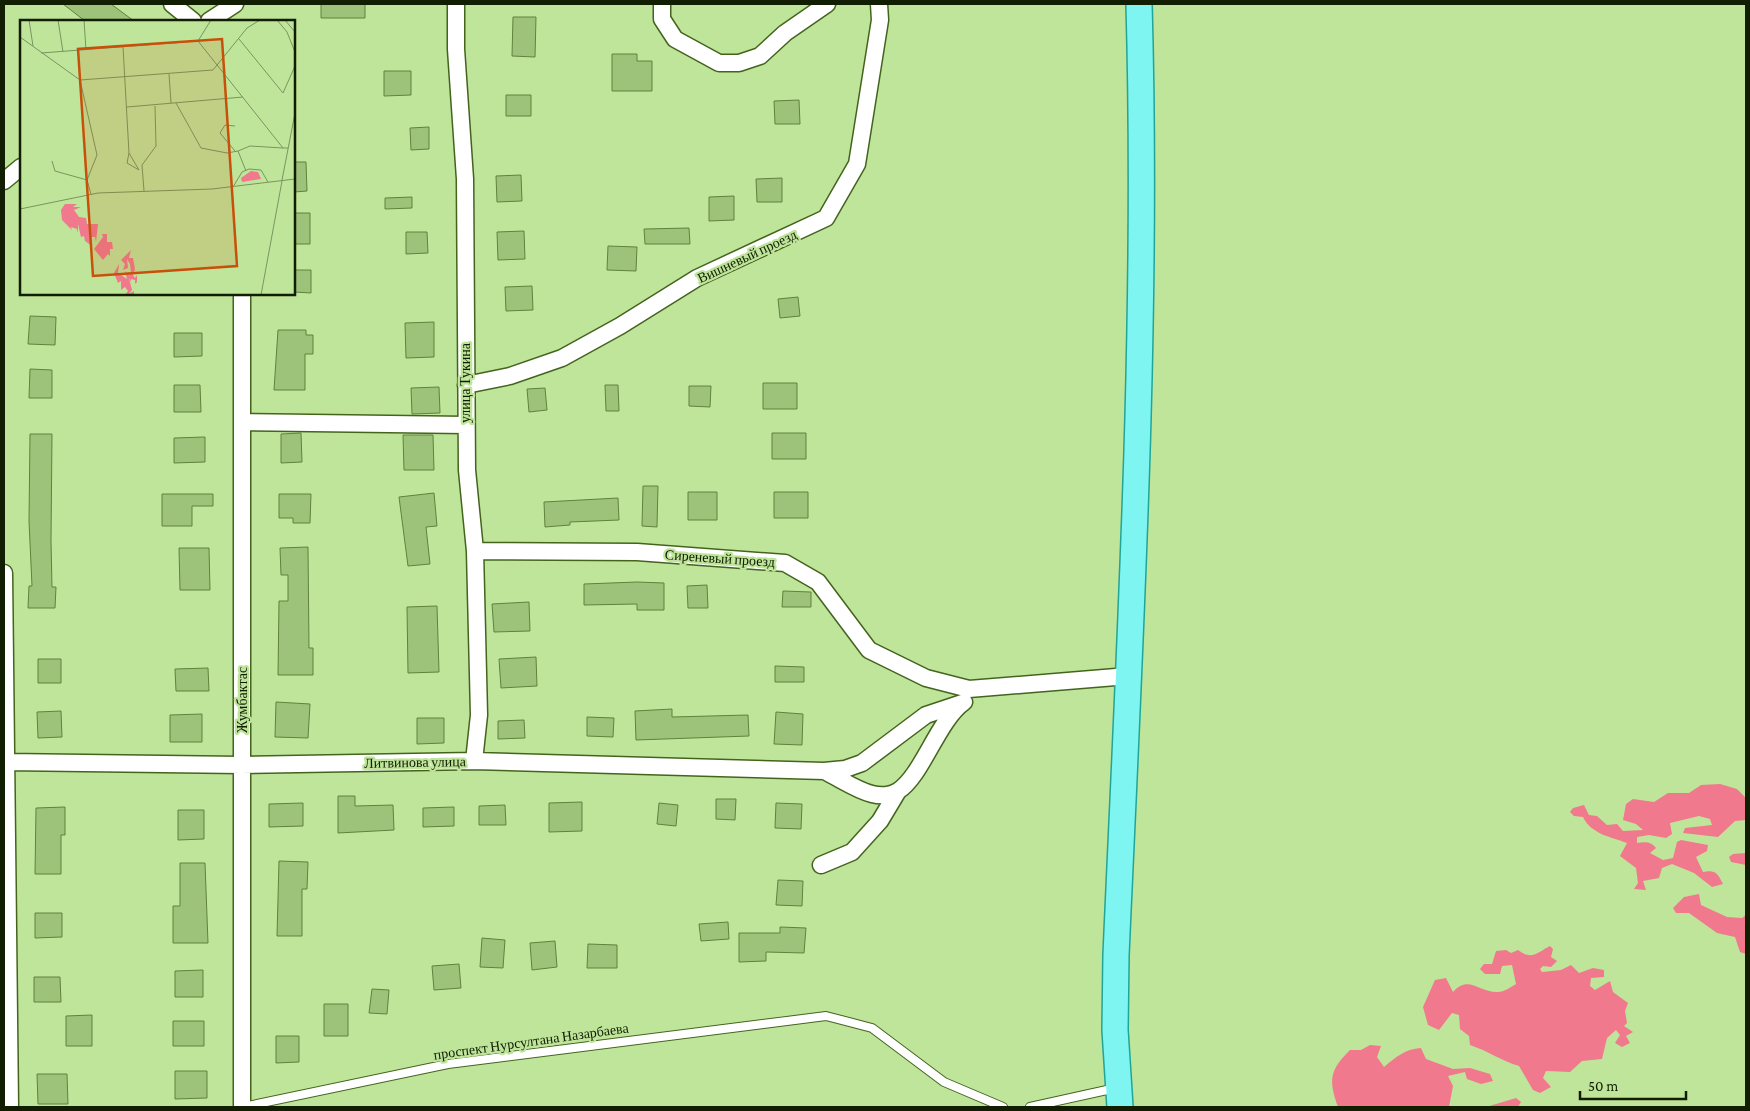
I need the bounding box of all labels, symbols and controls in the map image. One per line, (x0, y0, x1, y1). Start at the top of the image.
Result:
inset map (20, 20, 295, 295)
street label: Вишневый проезд (695, 226, 799, 286)
street label: улица Тукина (457, 342, 473, 423)
street label: Сиреневый проезд (664, 546, 776, 570)
street label: Жумбактас (234, 667, 250, 733)
street label: Литвинова улица (364, 753, 467, 771)
street label: проспект Нурсултана Назарбаева (432, 1019, 630, 1063)
scale bar (1580, 1068, 1686, 1100)
text: 50 m (1588, 1078, 1618, 1094)

